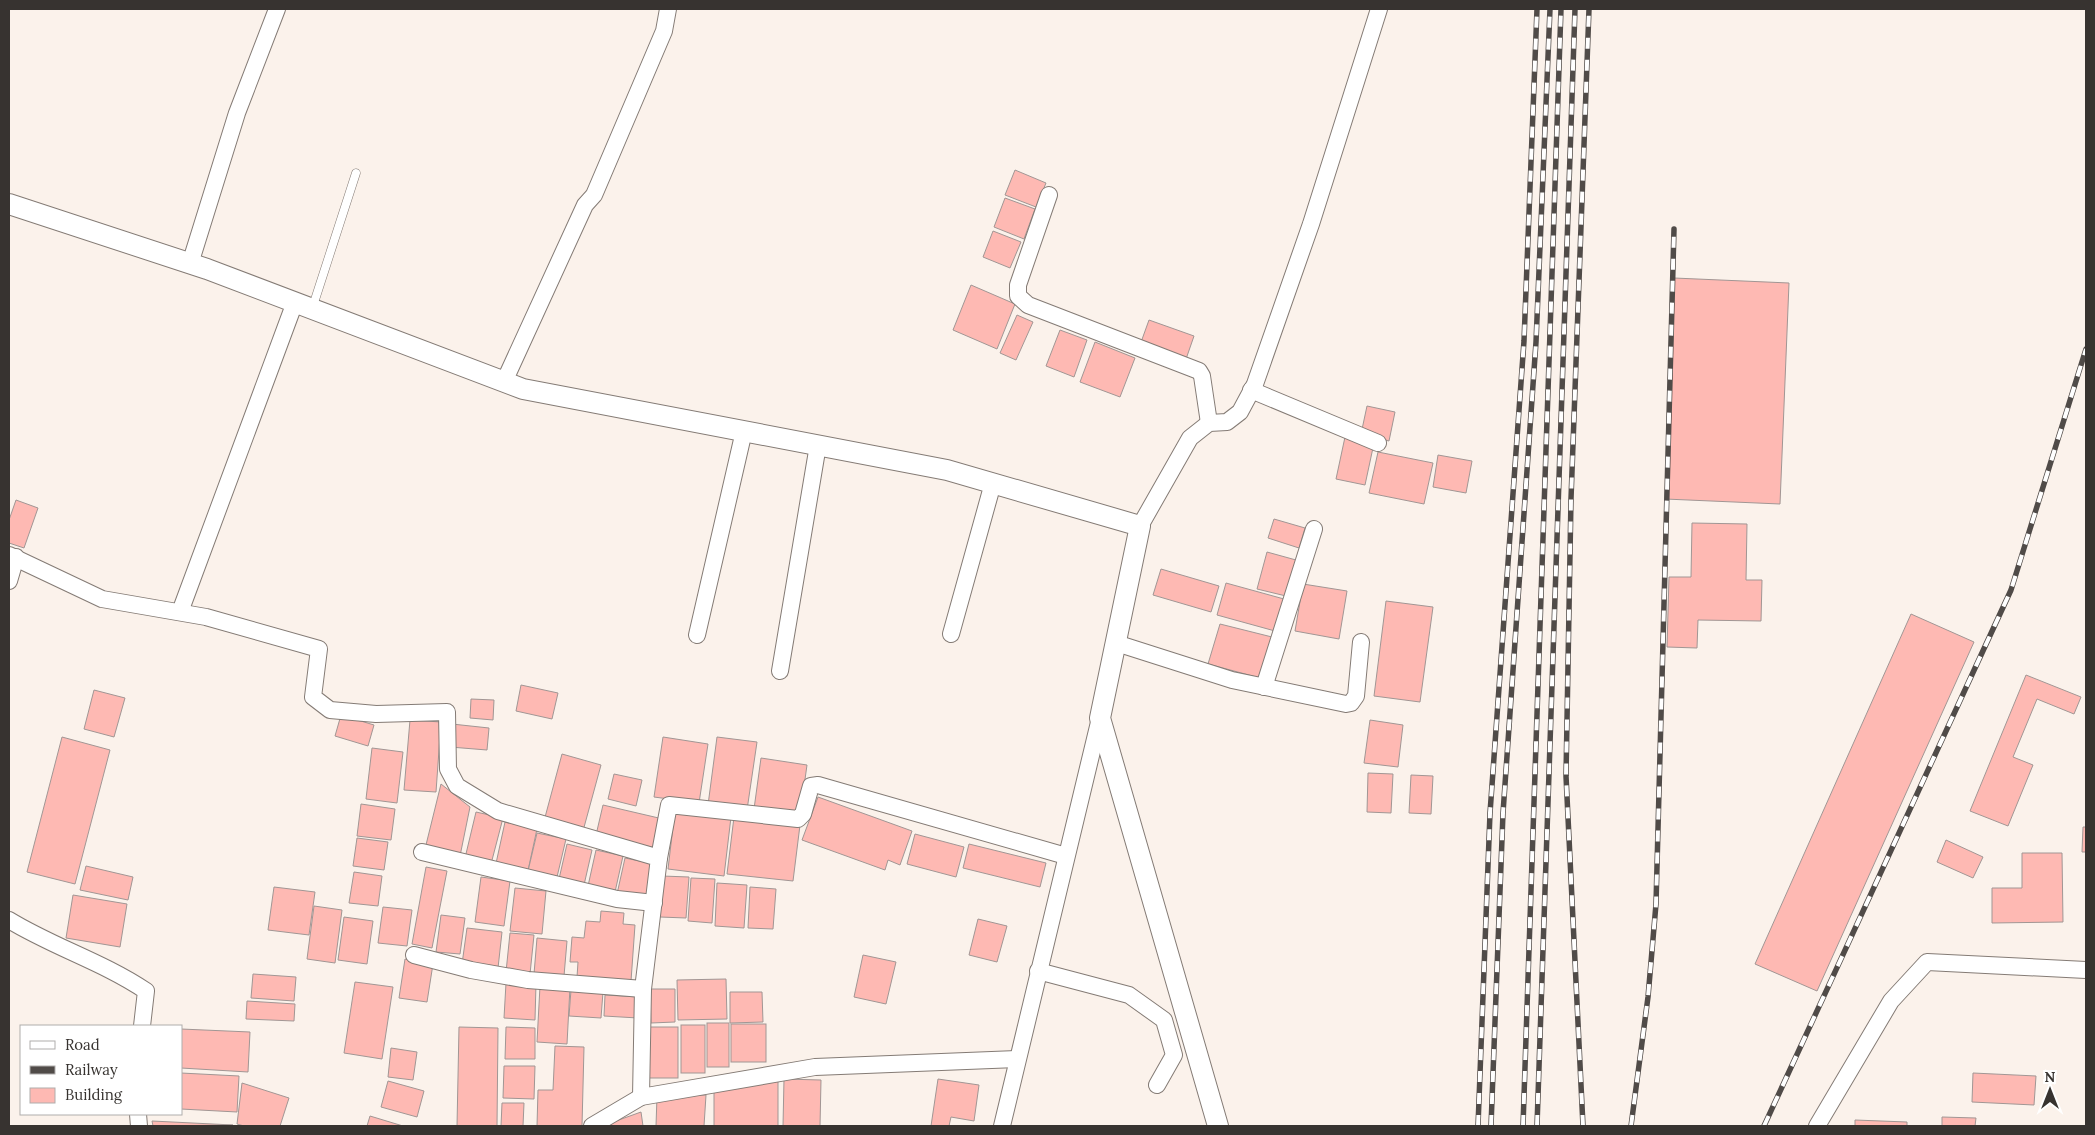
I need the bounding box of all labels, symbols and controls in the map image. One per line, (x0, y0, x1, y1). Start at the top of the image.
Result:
legend (20, 1025, 182, 1115)
text: Road (65, 1035, 100, 1054)
text: Railway (65, 1060, 118, 1079)
north arrow (2025, 1065, 2075, 1115)
text: N (2045, 1068, 2056, 1086)
text: Building (65, 1085, 123, 1104)

